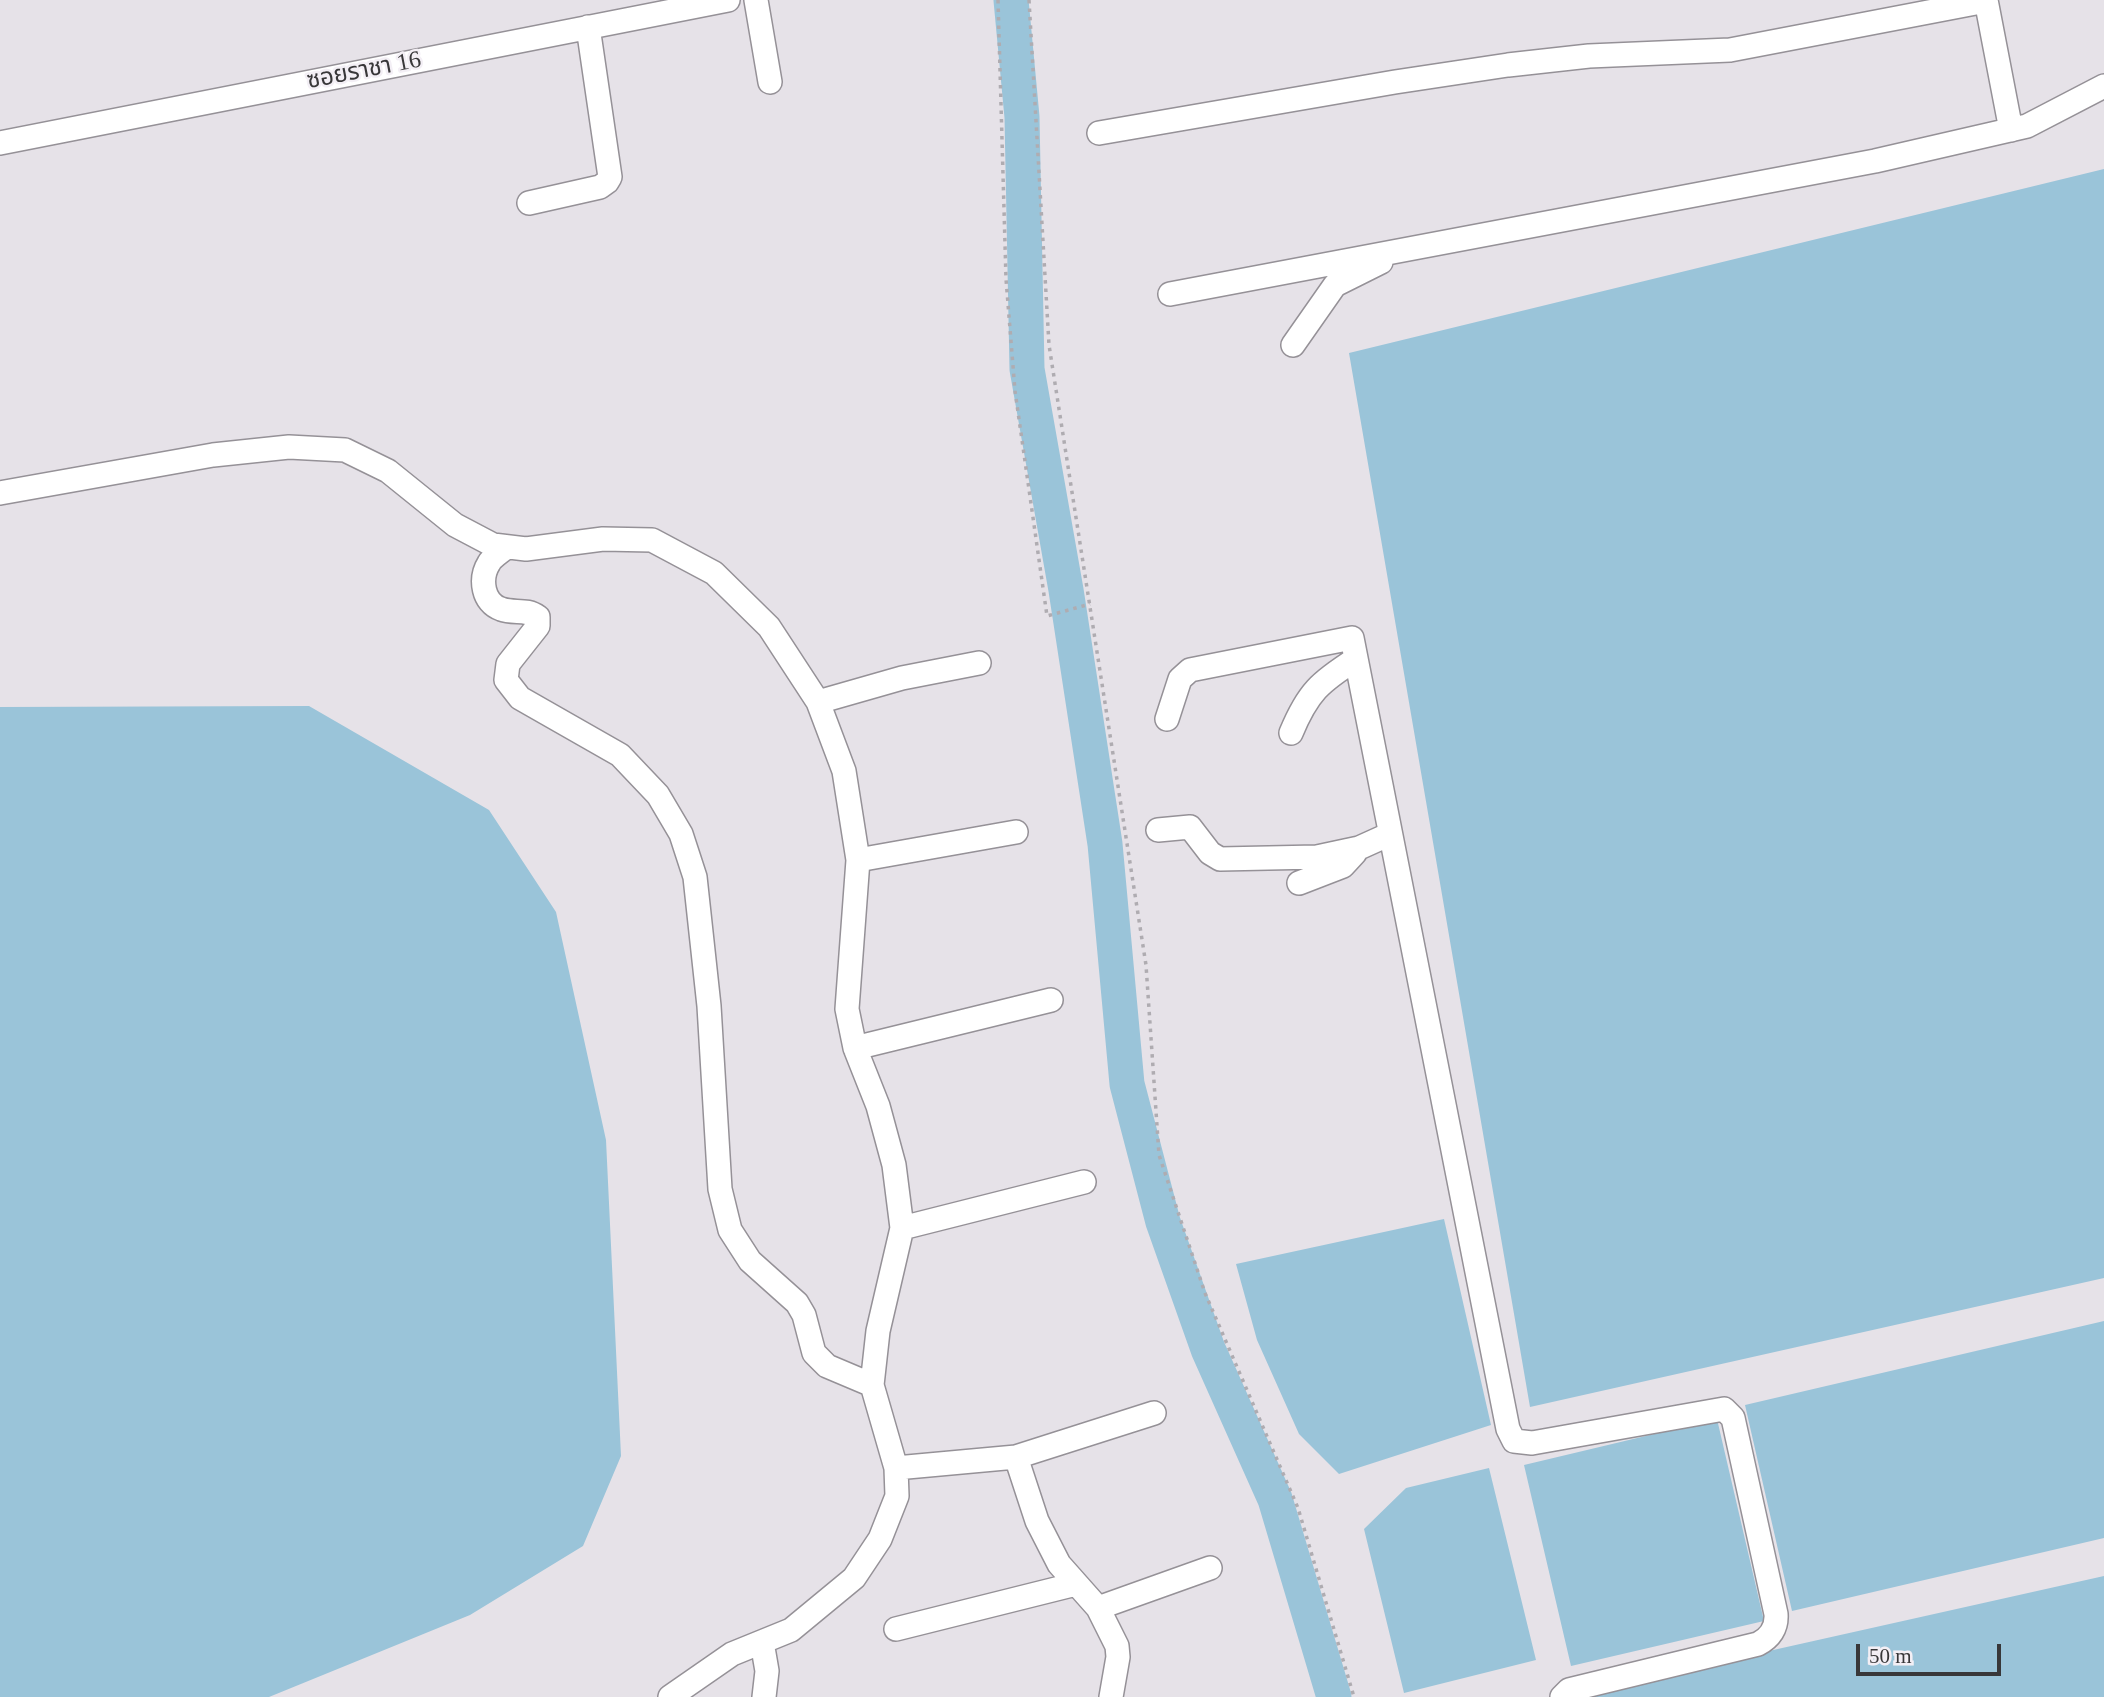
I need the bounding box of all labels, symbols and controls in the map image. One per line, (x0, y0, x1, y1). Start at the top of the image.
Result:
street label: ซอยราชา 16 (304, 46, 424, 96)
scale bar (1859, 1630, 2004, 1674)
text: 50 m (1869, 1644, 1912, 1668)

